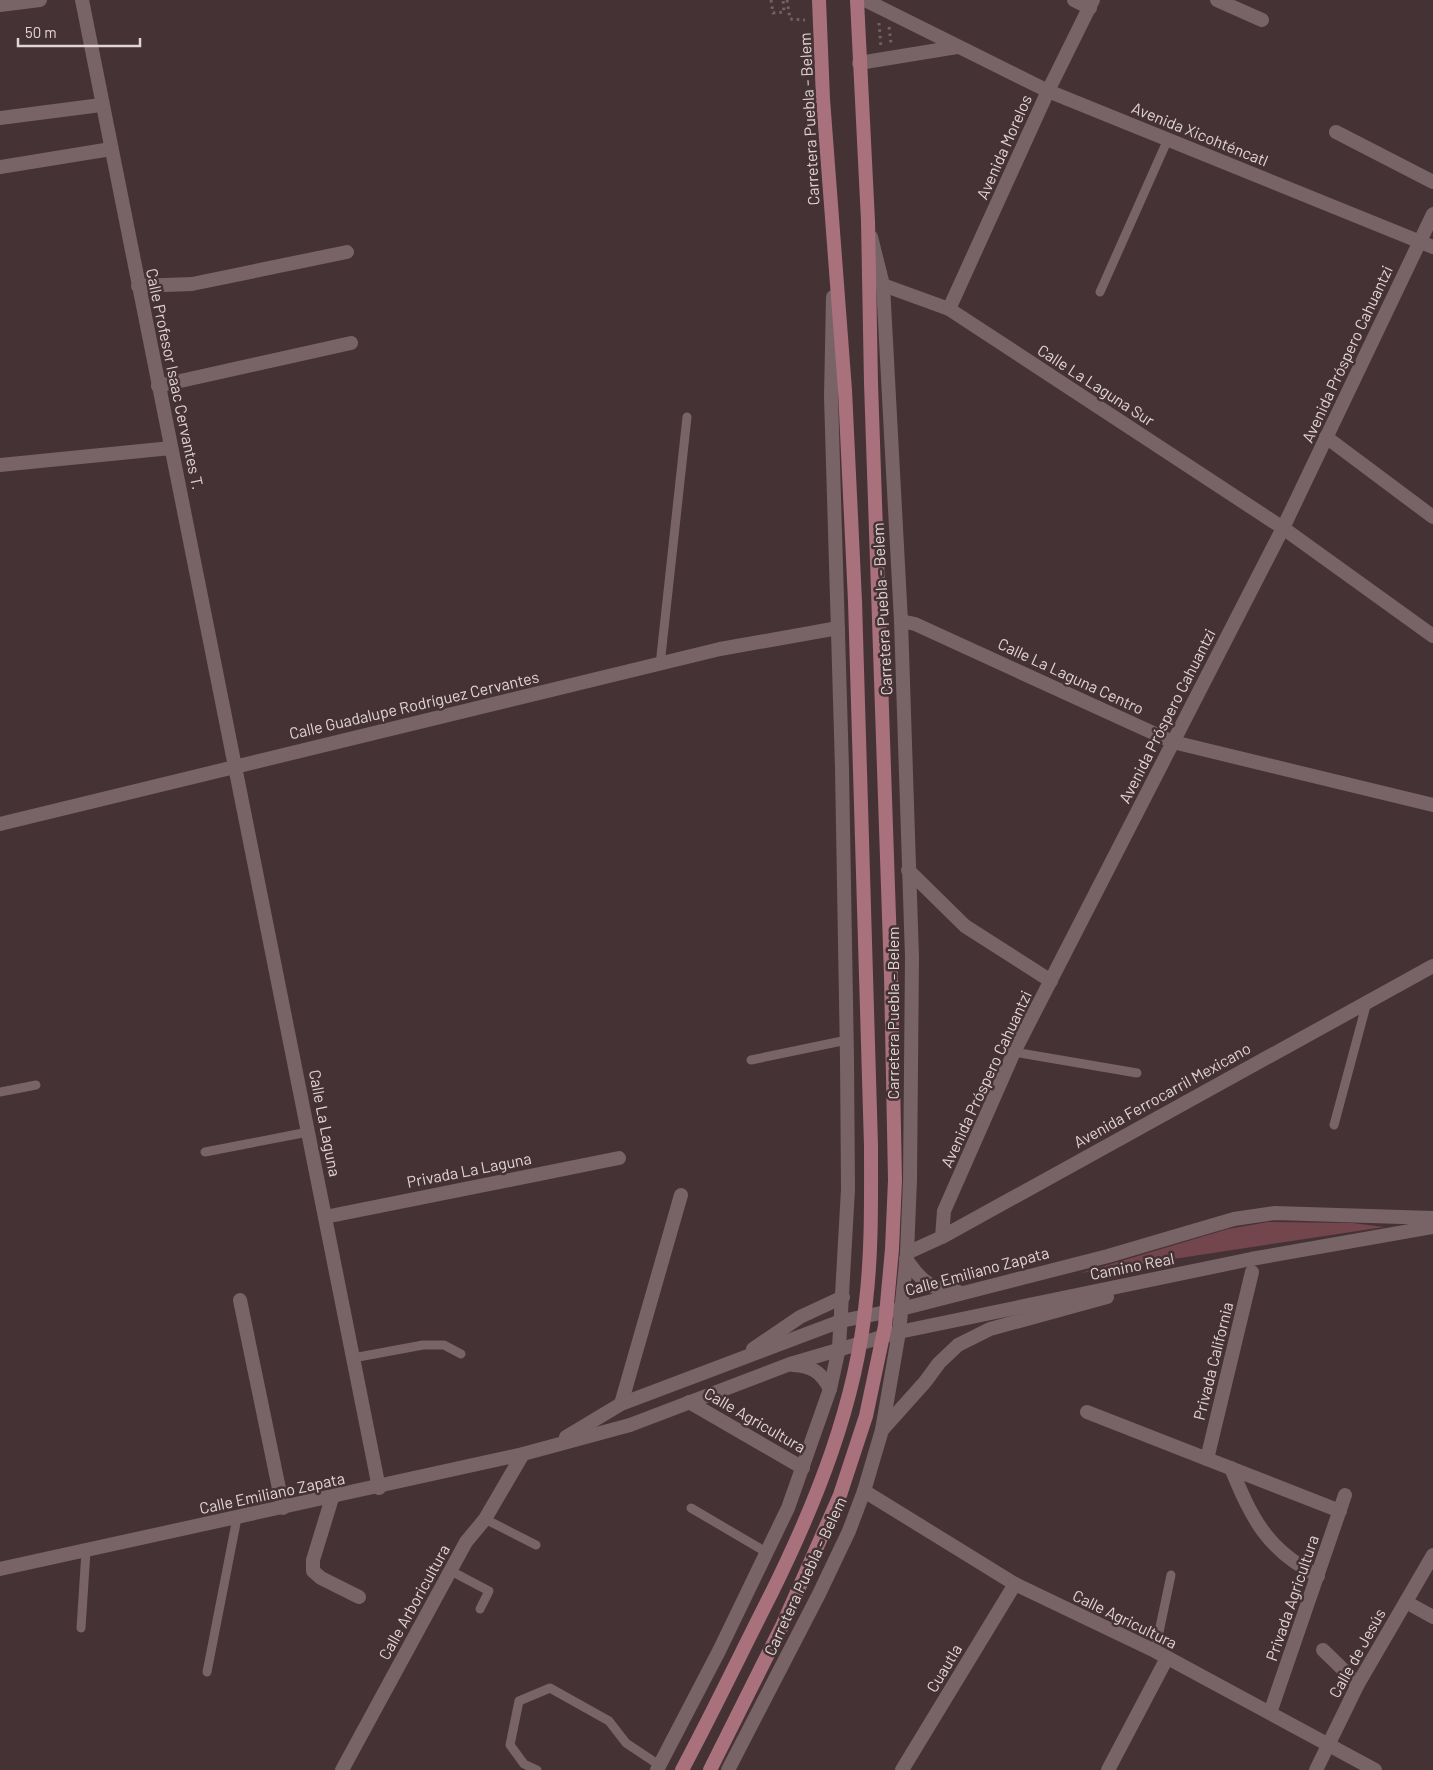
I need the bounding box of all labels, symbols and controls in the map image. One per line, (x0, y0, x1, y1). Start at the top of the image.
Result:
scale bar (18, 15, 140, 47)
text: 50 m (25, 23, 57, 41)
street label: Carretera Puebla - Belem (794, 32, 823, 206)
street label: Avenida Morelos (972, 92, 1035, 202)
street label: Avenida Xicohténcatl (1129, 97, 1271, 170)
street label: Avenida Próspero Cahuantzi (1297, 262, 1396, 445)
street label: Calle Profesor Isaac Cervantes T. (143, 266, 208, 491)
street label: Calle La Laguna Sur (1034, 340, 1158, 430)
street label: Carretera Puebla - Belem (867, 522, 896, 696)
street label: Avenida Próspero Cahuantzi (1114, 625, 1219, 806)
street label: Calle La Laguna Centro (995, 633, 1147, 718)
street label: Calle Guadalupe Rodríguez Cervantes (287, 666, 541, 743)
street label: Carretera Puebla - Belem (883, 927, 902, 1099)
street label: Avenida Próspero Cahuantzi (936, 987, 1035, 1170)
street label: Avenida Ferrocarril Mexicano (1070, 1038, 1254, 1151)
street label: Calle La Laguna (306, 1068, 345, 1178)
street label: Privada La Laguna (405, 1148, 533, 1191)
street label: Calle Emiliano Zapata (903, 1242, 1051, 1299)
street label: Camino Real (1088, 1248, 1176, 1283)
street label: Privada California (1189, 1300, 1236, 1422)
street label: Calle Agricultura (701, 1383, 809, 1456)
street label: Calle Emiliano Zapata (197, 1468, 346, 1517)
street label: Carretera Puebla - Belem (759, 1493, 850, 1658)
street label: Privada Agricultura (1261, 1532, 1322, 1663)
street label: Calle Arboricultura (374, 1541, 453, 1663)
street label: Calle Agricultura (1070, 1585, 1180, 1652)
street label: Calle de Jesús (1324, 1605, 1389, 1701)
street label: Cuautla (922, 1640, 965, 1695)

